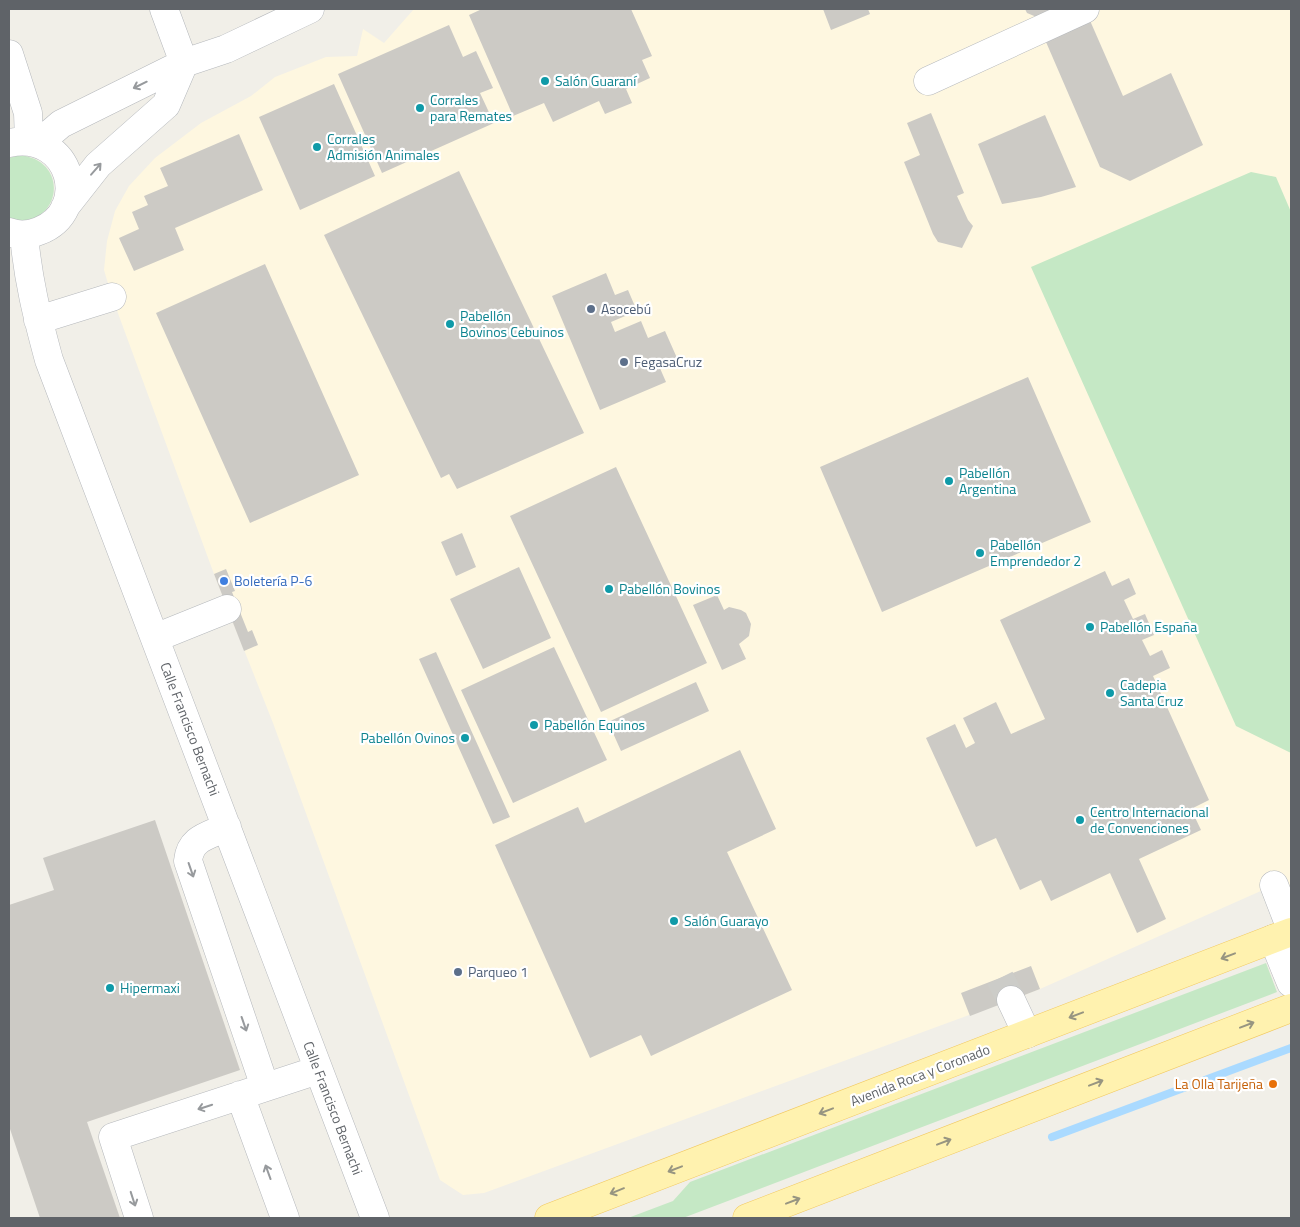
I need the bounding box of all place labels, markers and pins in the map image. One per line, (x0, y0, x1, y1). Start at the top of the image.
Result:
place label: Salón Guaraní (555, 70, 637, 91)
marker: Salón Guaraní (539, 75, 551, 87)
place label: Corrales para Remates (430, 89, 512, 126)
marker: Corrales para Remates (414, 102, 426, 114)
place label: Corrales Admisión Animales (327, 128, 439, 165)
marker: Corrales Admisión Animales (311, 141, 323, 153)
place label: Asocebú (601, 298, 651, 319)
marker: Asocebú (585, 303, 597, 315)
place label: Pabellón Bovinos Cebuinos (460, 305, 564, 342)
marker: Pabellón Bovinos Cebuinos (444, 318, 456, 330)
place label: FegasaCruz (634, 351, 702, 372)
marker: FegasaCruz (618, 356, 630, 368)
place label: Pabellón Argentina (959, 462, 1016, 499)
marker: Pabellón Argentina (943, 475, 955, 487)
place label: Pabellón Emprendedor 2 (990, 534, 1081, 571)
marker: Pabellón Emprendedor 2 (974, 547, 986, 559)
place label: Boletería P-6 (234, 570, 313, 591)
marker: Boletería P-6 (218, 575, 230, 587)
place label: Pabellón Bovinos (619, 578, 720, 599)
marker: Pabellón Bovinos (603, 583, 615, 595)
place label: Pabellón España (1100, 616, 1197, 637)
marker: Pabellón España (1084, 621, 1096, 633)
place label: Cadepia Santa Cruz (1120, 674, 1183, 711)
marker: Cadepia Santa Cruz (1104, 687, 1116, 699)
place label: Pabellón Equinos (544, 714, 645, 735)
marker: Pabellón Equinos (528, 719, 540, 731)
place label: Pabellón Ovinos (360, 727, 455, 748)
marker: Pabellón Ovinos (459, 732, 471, 744)
place label: Centro Internacional de Convenciones (1090, 801, 1209, 838)
marker: Centro Internacional de Convenciones (1074, 814, 1086, 826)
place label: Salón Guarayo (684, 910, 769, 931)
marker: Salón Guarayo (668, 915, 680, 927)
place label: Parqueo 1 (468, 961, 528, 982)
marker: Parqueo 1 (452, 966, 464, 978)
place label: Hipermaxi (120, 977, 180, 998)
marker: Hipermaxi (104, 982, 116, 994)
place label: La Olla Tarijeña (1175, 1073, 1263, 1094)
marker: La Olla Tarijeña (1267, 1078, 1279, 1090)

